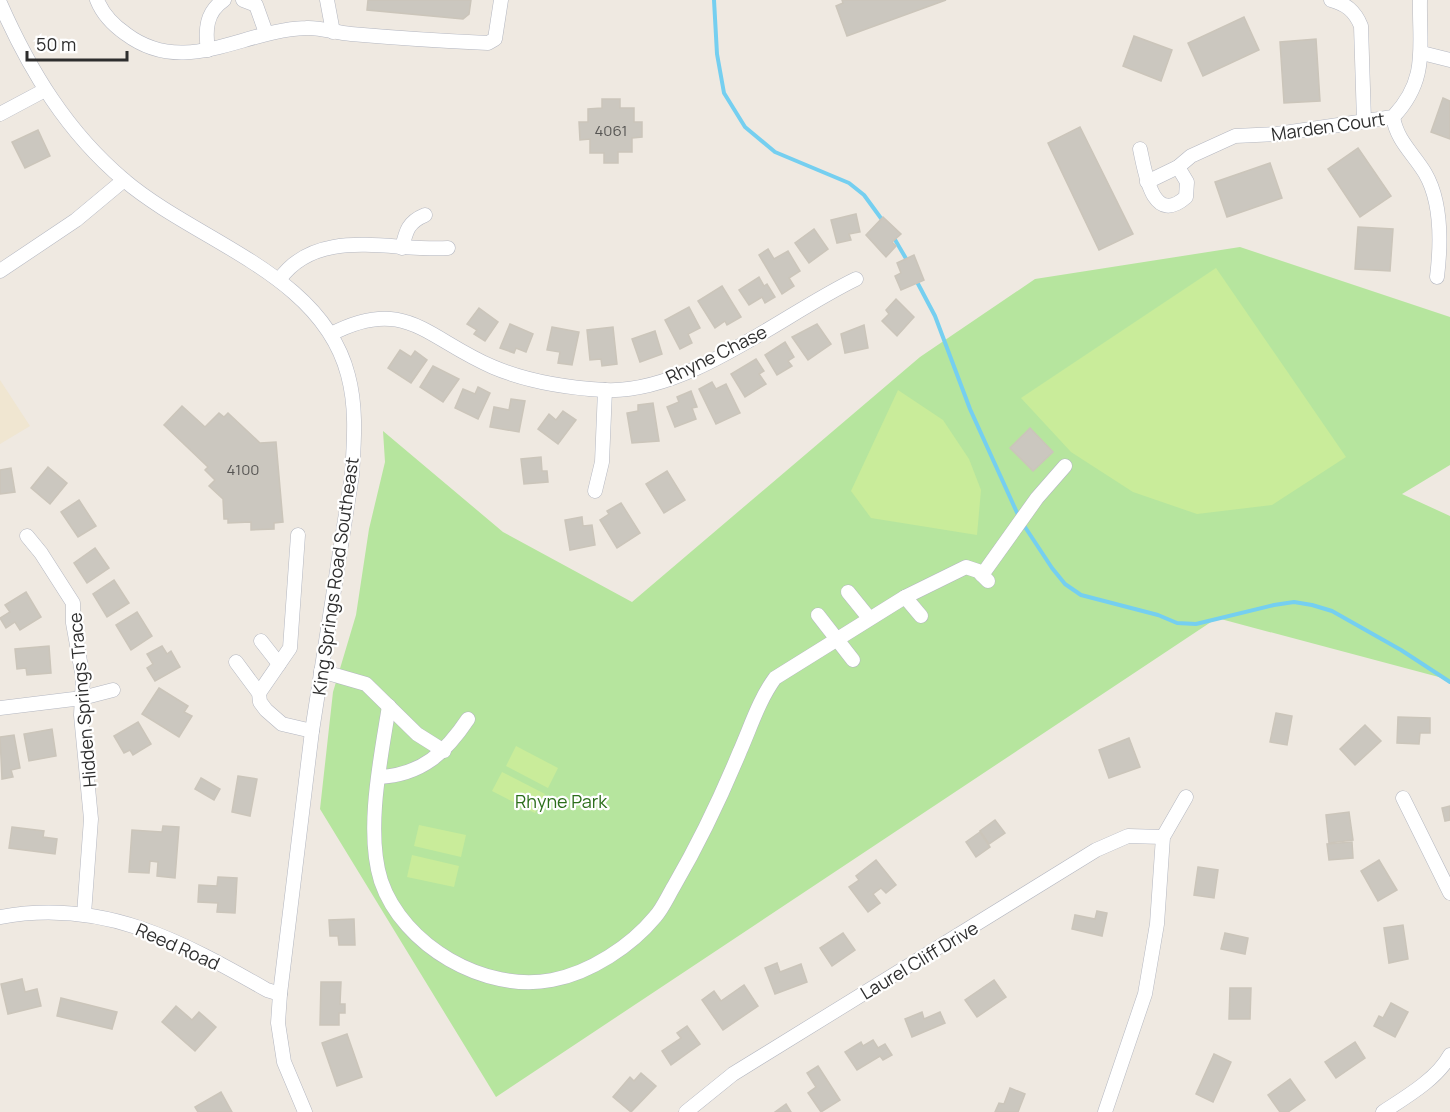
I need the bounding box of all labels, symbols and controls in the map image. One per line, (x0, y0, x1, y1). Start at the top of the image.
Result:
scale bar (27, 24, 128, 62)
text: 50 m (36, 32, 76, 56)
street label: Marden Court (1270, 106, 1386, 146)
house number: 4061 (595, 120, 627, 141)
street label: Rhyne Chase (661, 319, 771, 389)
street label: King Springs Road Southeast (306, 455, 364, 697)
house number: 4100 (227, 459, 260, 480)
street label: Hidden Springs Trace (62, 612, 102, 788)
park label: Rhyne Park (515, 789, 608, 813)
street label: Laurel Cliff Drive (856, 915, 982, 1005)
street label: Reed Road (132, 917, 224, 975)

